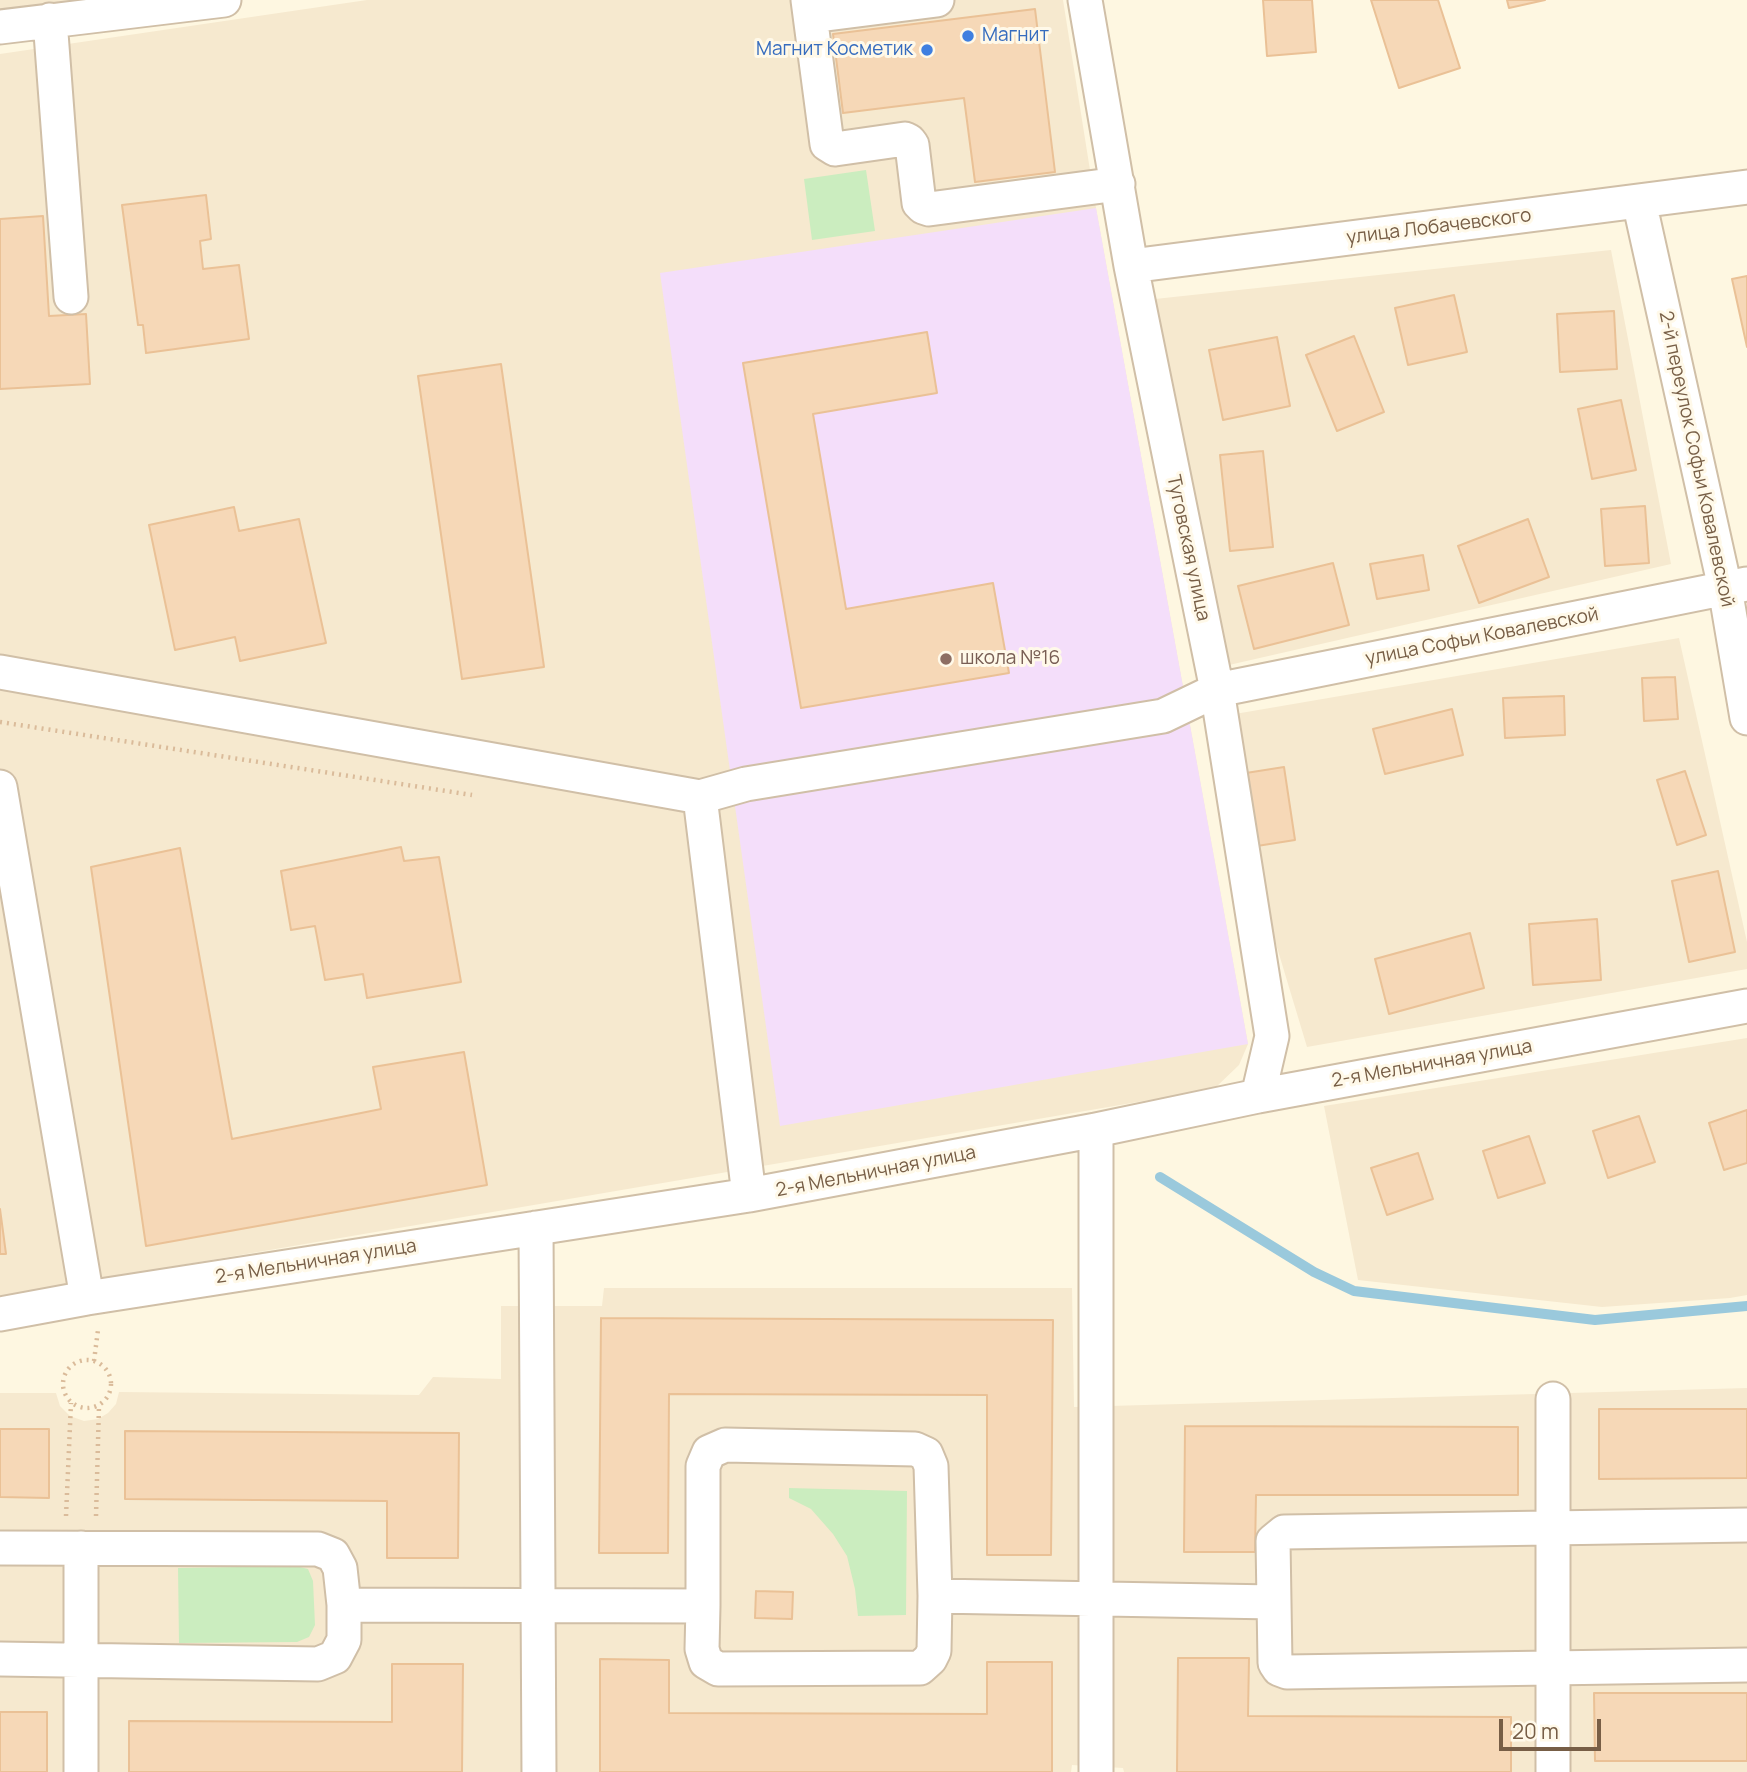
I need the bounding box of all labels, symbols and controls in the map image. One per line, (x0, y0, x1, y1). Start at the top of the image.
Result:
place label: Магнит (982, 25, 1049, 47)
marker: Магнит (960, 28, 976, 44)
place label: Магнит Косметик (756, 39, 913, 61)
marker: Магнит Косметик (919, 42, 935, 58)
street label: улица Лобачевского (1345, 204, 1533, 250)
street label: 2-й переулок Софьи Ковалевской (1653, 309, 1739, 609)
street label: Туговская улица (1161, 473, 1215, 623)
street label: улица Софьи Ковалевской (1364, 603, 1600, 671)
place label: школа №16 (960, 648, 1060, 670)
marker: школа №16 (938, 651, 954, 667)
street label: 2-я Мельничная улица (1330, 1035, 1534, 1093)
street label: 2-я Мельничная улица (774, 1141, 978, 1203)
street label: 2-я Мельничная улица (214, 1235, 418, 1289)
scale bar (1502, 1706, 1604, 1750)
text: 20 m (1512, 1717, 1559, 1745)

